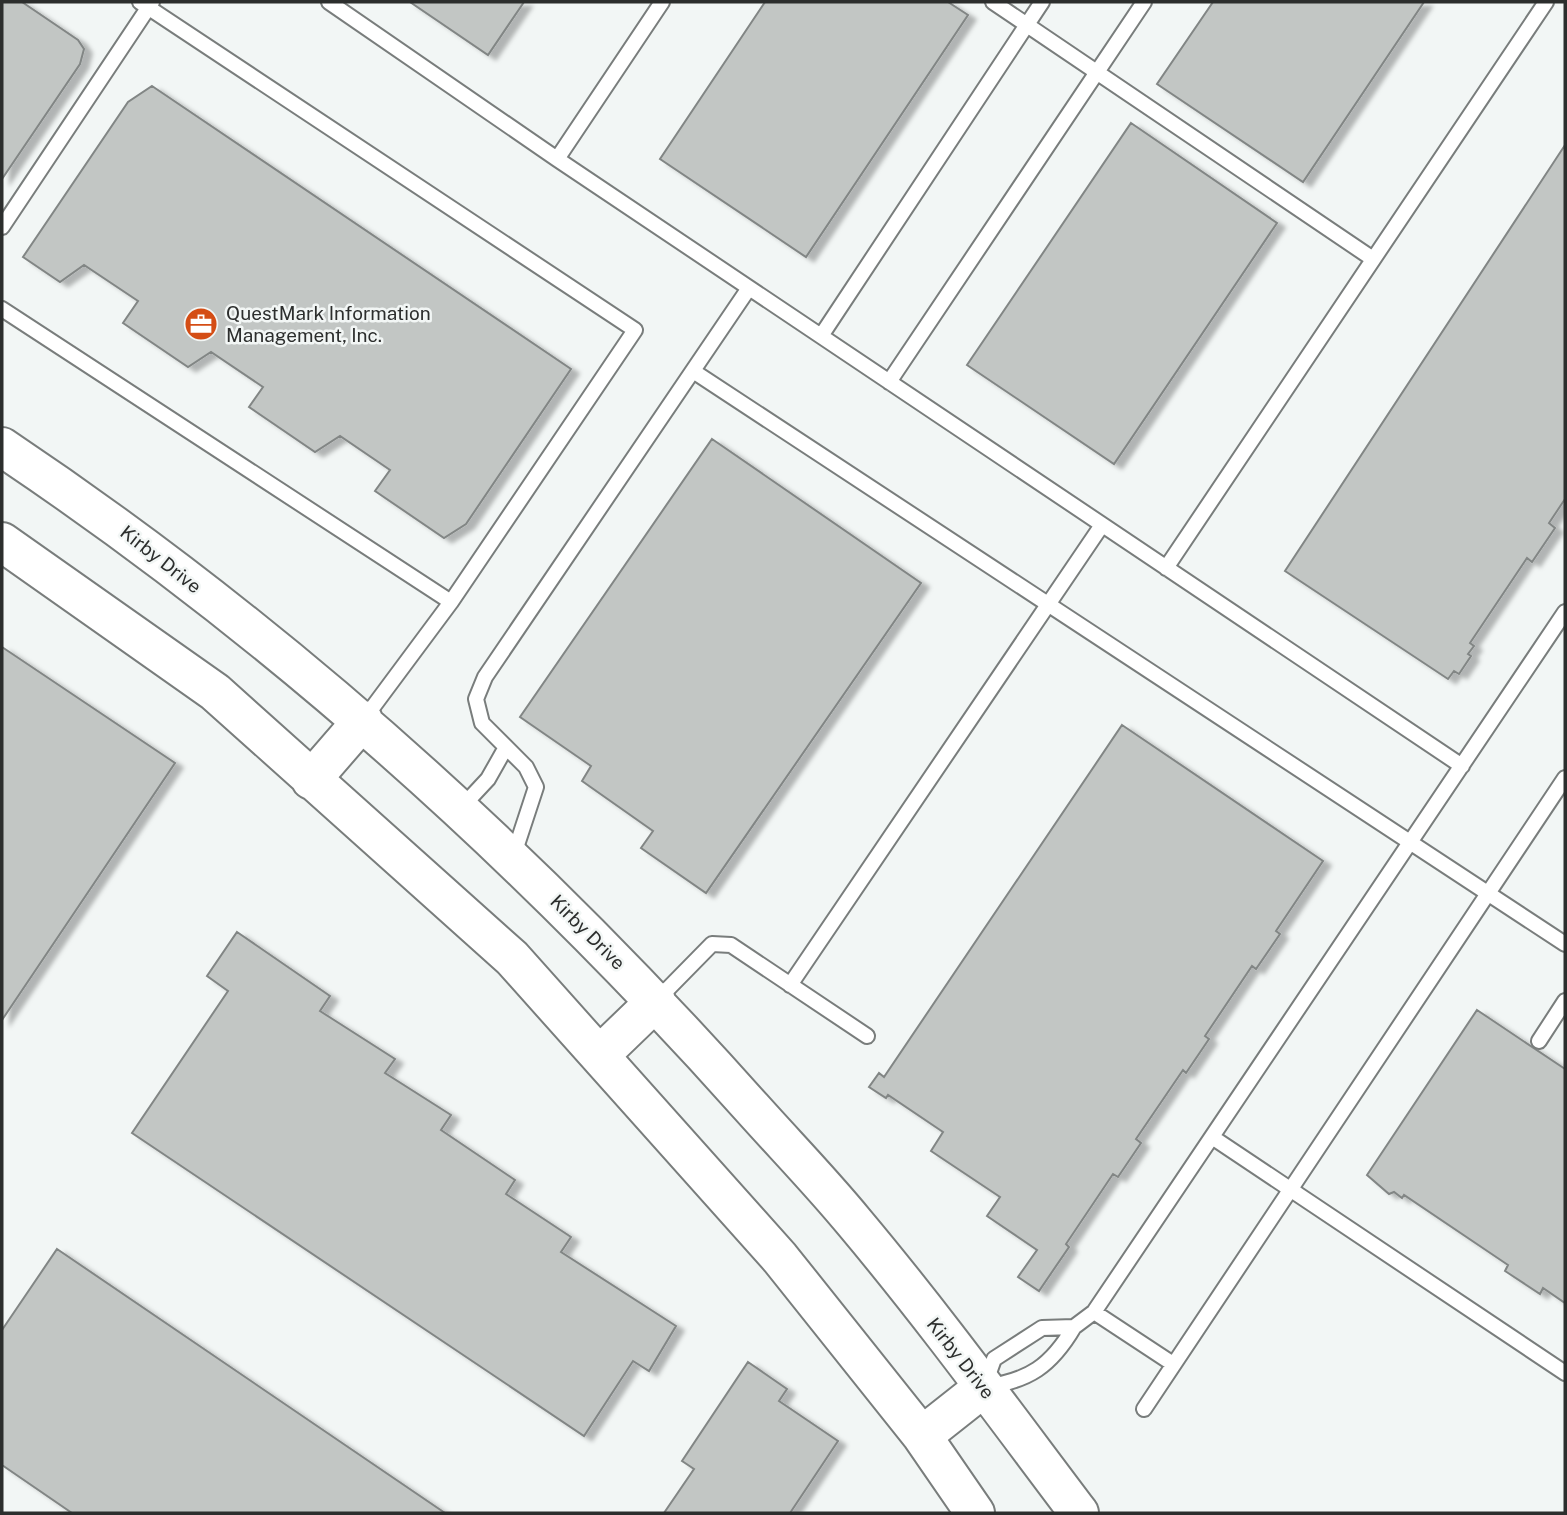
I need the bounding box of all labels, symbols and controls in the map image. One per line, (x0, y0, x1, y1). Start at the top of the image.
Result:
place label: QuestMark Information Management, Inc. (226, 302, 431, 346)
office icon: QuestMark Information Management, Inc. (182, 305, 220, 343)
street label: Kirby Drive (116, 521, 206, 597)
street label: Kirby Drive (546, 890, 630, 974)
street label: Kirby Drive (923, 1313, 999, 1403)

